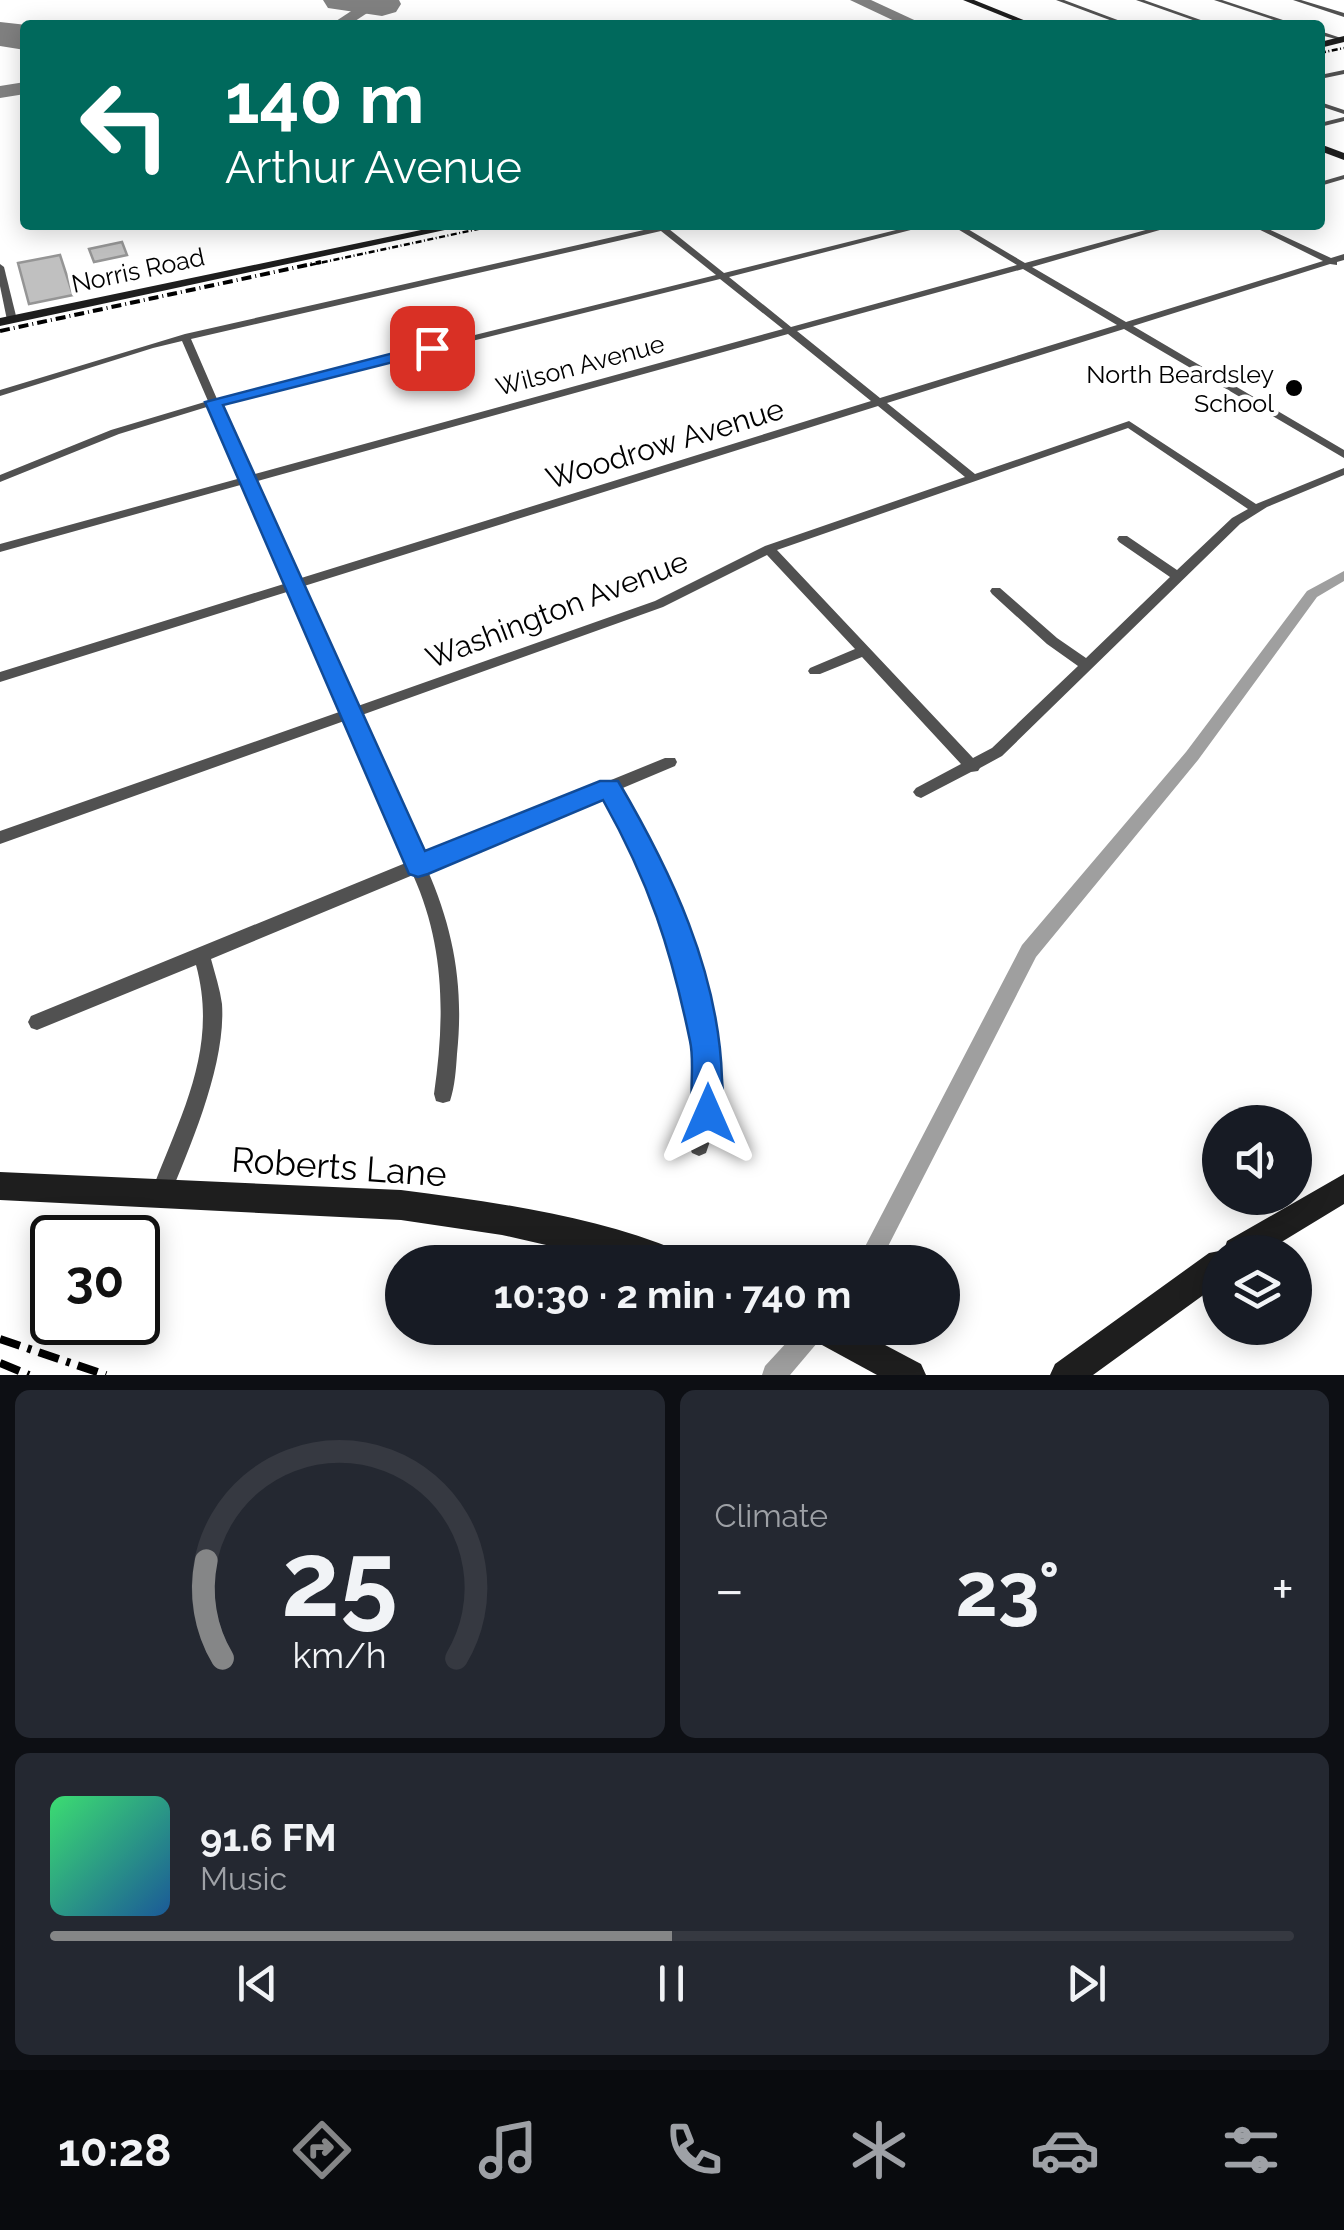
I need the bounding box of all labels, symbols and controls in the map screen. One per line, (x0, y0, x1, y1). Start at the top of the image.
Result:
text: 140 m (225, 57, 425, 139)
icon: left (60, 60, 190, 190)
text: Arthur Avenue (225, 141, 522, 194)
street label: Norris Road (69, 241, 207, 299)
pin (390, 306, 475, 391)
icon: arrive (405, 321, 460, 376)
street label: Wilson Avenue (492, 328, 668, 402)
place label: North Beardsley School (1086, 359, 1274, 418)
marker: North Beardsley School (1283, 377, 1305, 399)
street label: Woodrow Avenue (542, 391, 788, 496)
street label: Washington Avenue (421, 543, 693, 676)
position arrow (656, 1062, 760, 1166)
map controls (1202, 1105, 1312, 1345)
button: sound (1202, 1105, 1312, 1215)
street label: Roberts Lane (230, 1139, 448, 1194)
speed limit sign: 30 (30, 1215, 160, 1345)
button: layers (1202, 1235, 1312, 1345)
text: 10:30 · 2 min · 740 m (494, 1272, 851, 1317)
text: Climate (715, 1497, 828, 1534)
text: 25 (282, 1518, 398, 1640)
text: 23° (956, 1545, 1060, 1634)
text: − (715, 1557, 744, 1622)
text: + (1271, 1557, 1294, 1622)
text: km/h (293, 1634, 387, 1676)
text: 91.6 FM (200, 1815, 337, 1860)
text: Music (200, 1860, 287, 1897)
icon: previous (230, 1956, 285, 2011)
icon: pause (644, 1956, 699, 2011)
icon: next (1059, 1956, 1114, 2011)
icon: directions (287, 2115, 357, 2185)
icon: music (473, 2115, 543, 2185)
icon: phone (659, 2115, 729, 2185)
icon: climate (844, 2115, 914, 2185)
icon: car (1030, 2115, 1100, 2185)
icon: filters (1216, 2115, 1286, 2185)
text: 10:28 (58, 2124, 171, 2177)

